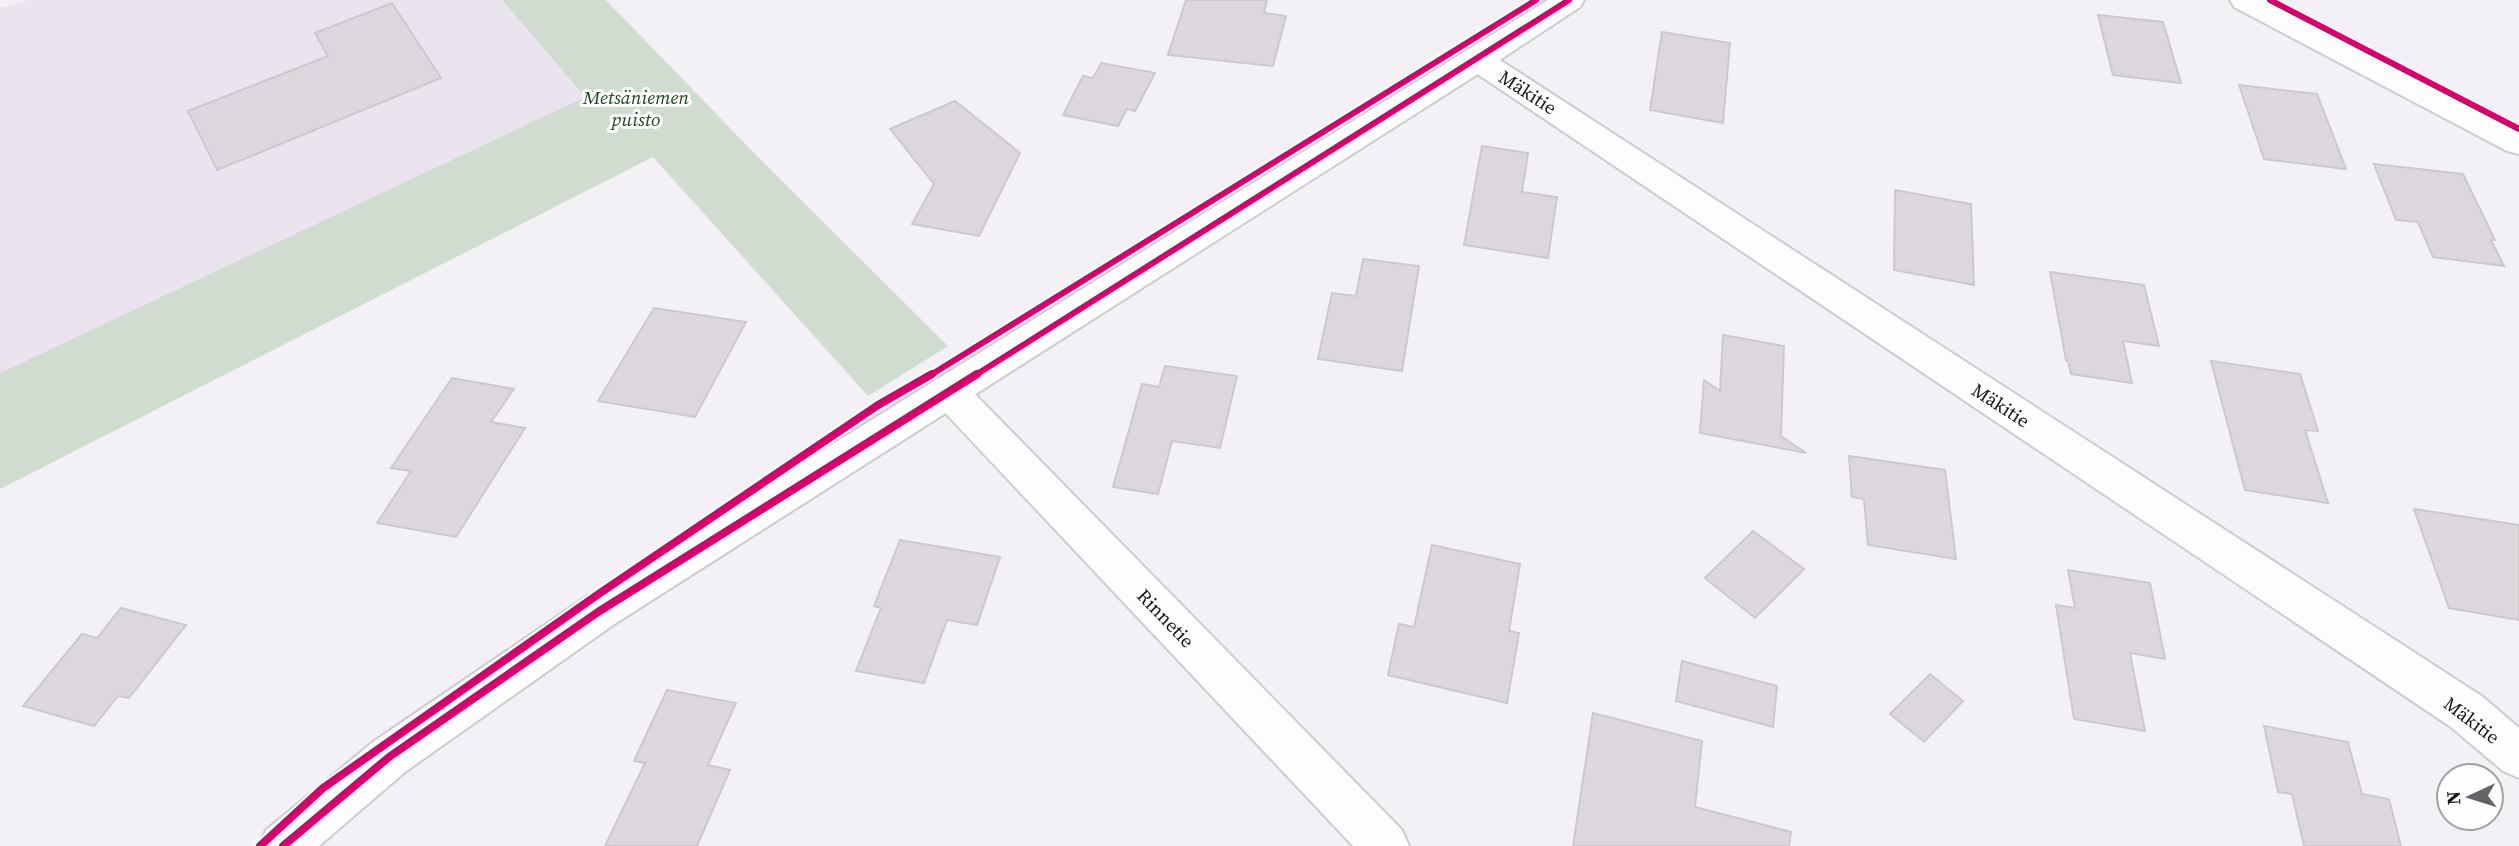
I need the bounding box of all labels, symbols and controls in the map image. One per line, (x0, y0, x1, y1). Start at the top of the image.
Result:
street label: Mäkitie (1494, 64, 1562, 120)
park label: Metsäniemen puisto (582, 84, 689, 132)
street label: Mäkitie (1967, 377, 2035, 433)
street label: Rinnetie (1132, 583, 1200, 653)
street label: Mäkitie (2439, 690, 2505, 750)
north arrow (2435, 762, 2505, 832)
text: N (2440, 790, 2466, 806)

